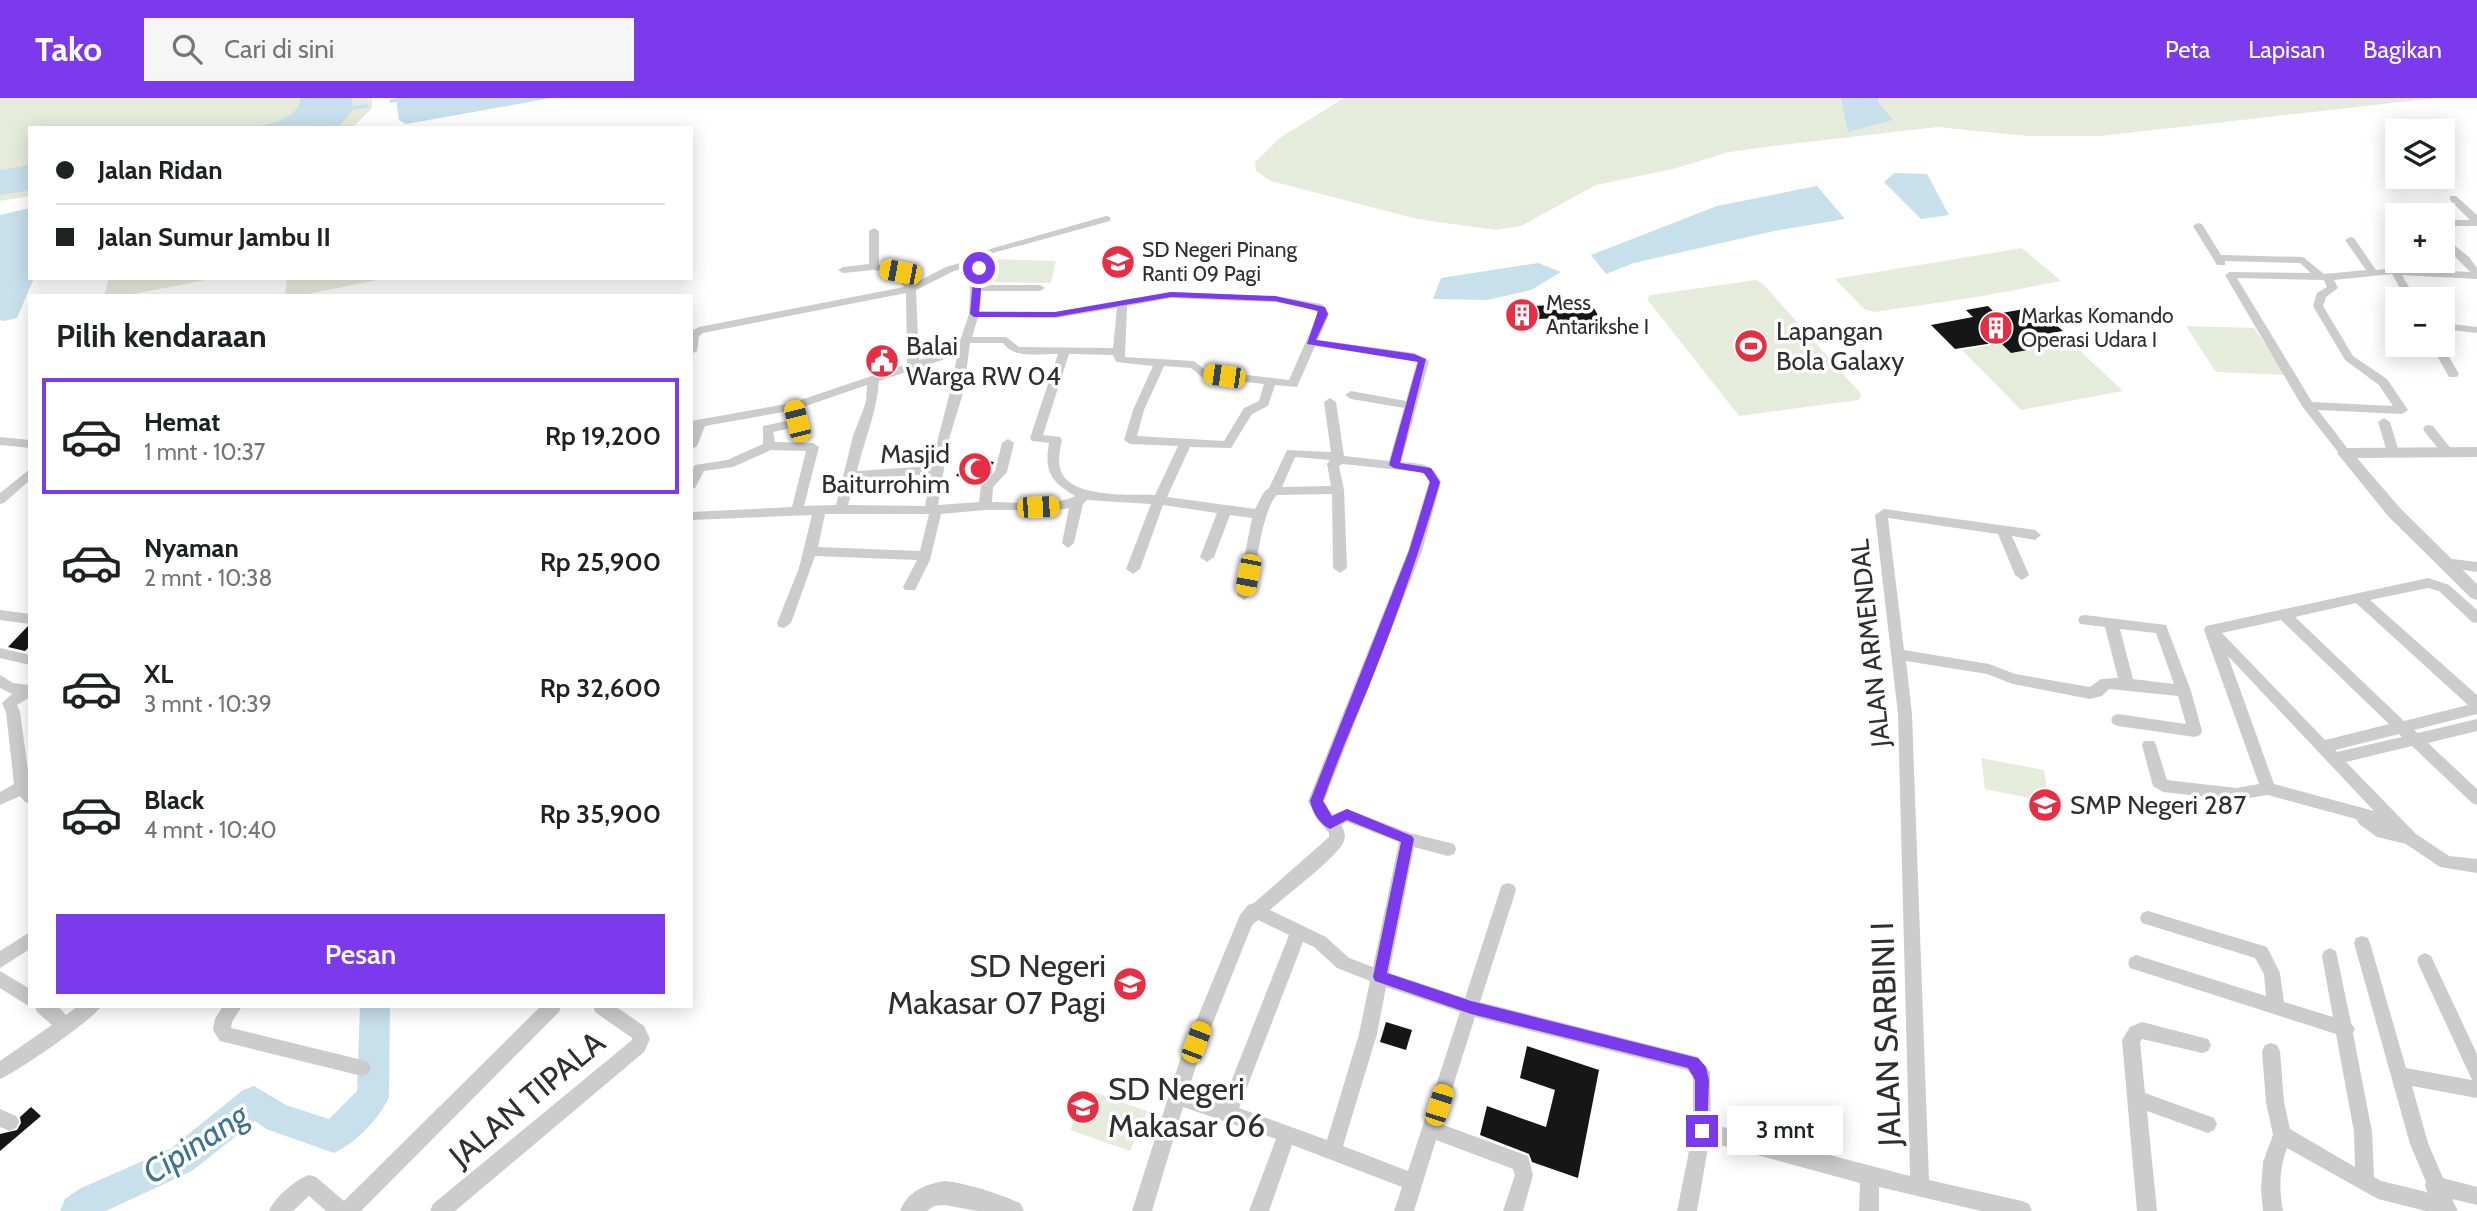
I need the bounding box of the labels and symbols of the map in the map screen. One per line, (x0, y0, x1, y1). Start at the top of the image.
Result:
place label: SD Negeri Pinang Ranti 09 Pagi (1142, 237, 1297, 286)
school or university icon: SD Negeri Pinang Ranti 09 Pagi (1099, 243, 1137, 281)
route start (963, 252, 995, 284)
car (878, 258, 923, 286)
place label: Mess Antarikshe I (1546, 290, 1649, 339)
building icon: Mess Antarikshe I (1503, 296, 1541, 334)
place label: Markas Komando Operasi Udara I (2021, 303, 2174, 352)
building icon: Markas Komando Operasi Udara I (1977, 309, 2015, 347)
place label: Lapangan Bola Galaxy (1776, 315, 1904, 377)
sports icon: Lapangan Bola Galaxy (1732, 327, 1770, 365)
place label: Balai Warga RW 04 (906, 330, 1061, 392)
public building icon: Balai Warga RW 04 (863, 342, 901, 380)
car (1202, 363, 1247, 389)
car (782, 398, 813, 444)
place label: Masjid Baiturrohim (821, 438, 950, 500)
mosque icon: Masjid Baiturrohim (956, 450, 994, 488)
car (1017, 496, 1060, 518)
street label: JALAN ARMENDAL (1843, 537, 1897, 750)
car (1234, 552, 1263, 598)
school or university icon: SMP Negeri 287 (2026, 786, 2064, 824)
place label: SMP Negeri 287 (2070, 789, 2246, 821)
street label: JALAN SARBINI I (1862, 921, 1909, 1148)
place label: SD Negeri Makasar 07 Pagi (888, 946, 1106, 1022)
school or university icon: SD Negeri Makasar 07 Pagi (1111, 965, 1149, 1003)
car (1179, 1019, 1214, 1065)
street label: JALAN TIPALA (440, 1022, 613, 1176)
place label: SD Negeri Makasar 06 (1108, 1069, 1265, 1145)
car (1423, 1082, 1456, 1128)
school or university icon: SD Negeri Makasar 06 (1064, 1088, 1102, 1126)
water label: Cipinang (135, 1094, 256, 1192)
callout: 3 mnt (1726, 1107, 1842, 1156)
route end (1686, 1115, 1718, 1147)

